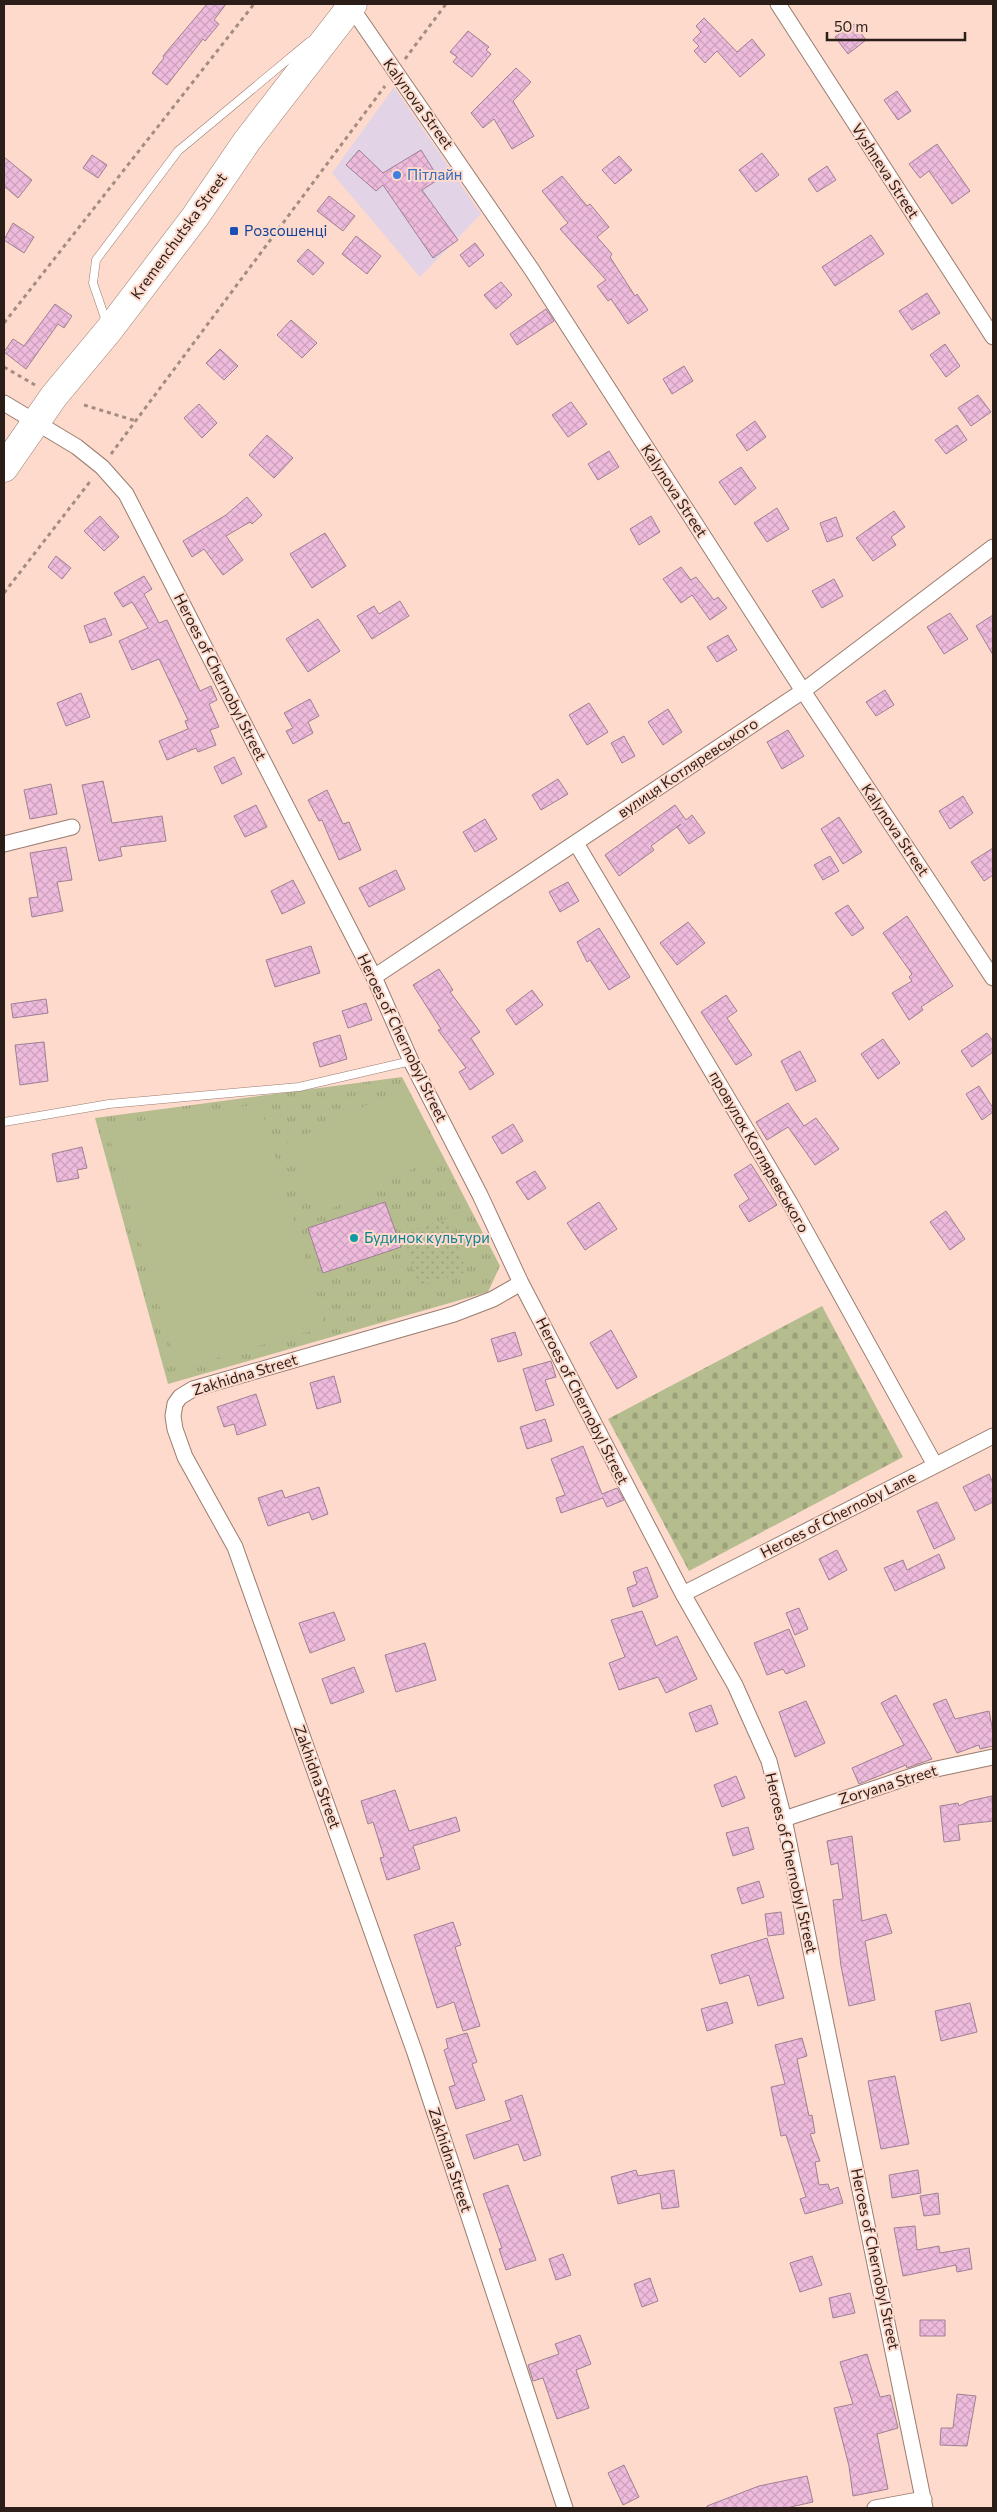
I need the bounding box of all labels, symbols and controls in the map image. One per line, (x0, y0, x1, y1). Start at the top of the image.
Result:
scale bar (827, 10, 964, 42)
text: 50 m (834, 17, 868, 35)
street label: Kalynova Street (380, 55, 458, 152)
street label: Vyshneva Street (848, 119, 923, 221)
place label: Пітлайн (407, 165, 462, 183)
street label: Kremenchutska Street (126, 169, 230, 302)
marker: Пітлайн (391, 169, 403, 181)
place label: Розсошенці (244, 221, 327, 239)
marker: Розсошенці (228, 225, 240, 237)
street label: Kalynova Street (638, 441, 712, 540)
street label: Heroes of Chernobyl Street (171, 590, 271, 763)
street label: вулиця Котляревського (614, 713, 761, 821)
street label: Kalynova Street (858, 780, 933, 879)
street label: Heroes of Chernobyl Street (354, 950, 452, 1125)
street label: провулок Котляревського (706, 1068, 814, 1235)
place label: Будинок культури (364, 1228, 490, 1246)
marker: Будинок культури (348, 1232, 360, 1244)
street label: Heroes of Chernobyl Street (533, 1314, 633, 1487)
street label: Zakhidna Street (190, 1350, 299, 1399)
street label: Heroes of Chernoby Lane (757, 1467, 918, 1561)
street label: Zakhidna Street (291, 1722, 345, 1831)
street label: Zoryana Street (836, 1760, 939, 1808)
street label: Heroes of Chernobyl Street (762, 1771, 822, 1955)
street label: Zakhidna Street (426, 2105, 476, 2214)
street label: Heroes of Chernobyl Street (848, 2166, 904, 2351)

